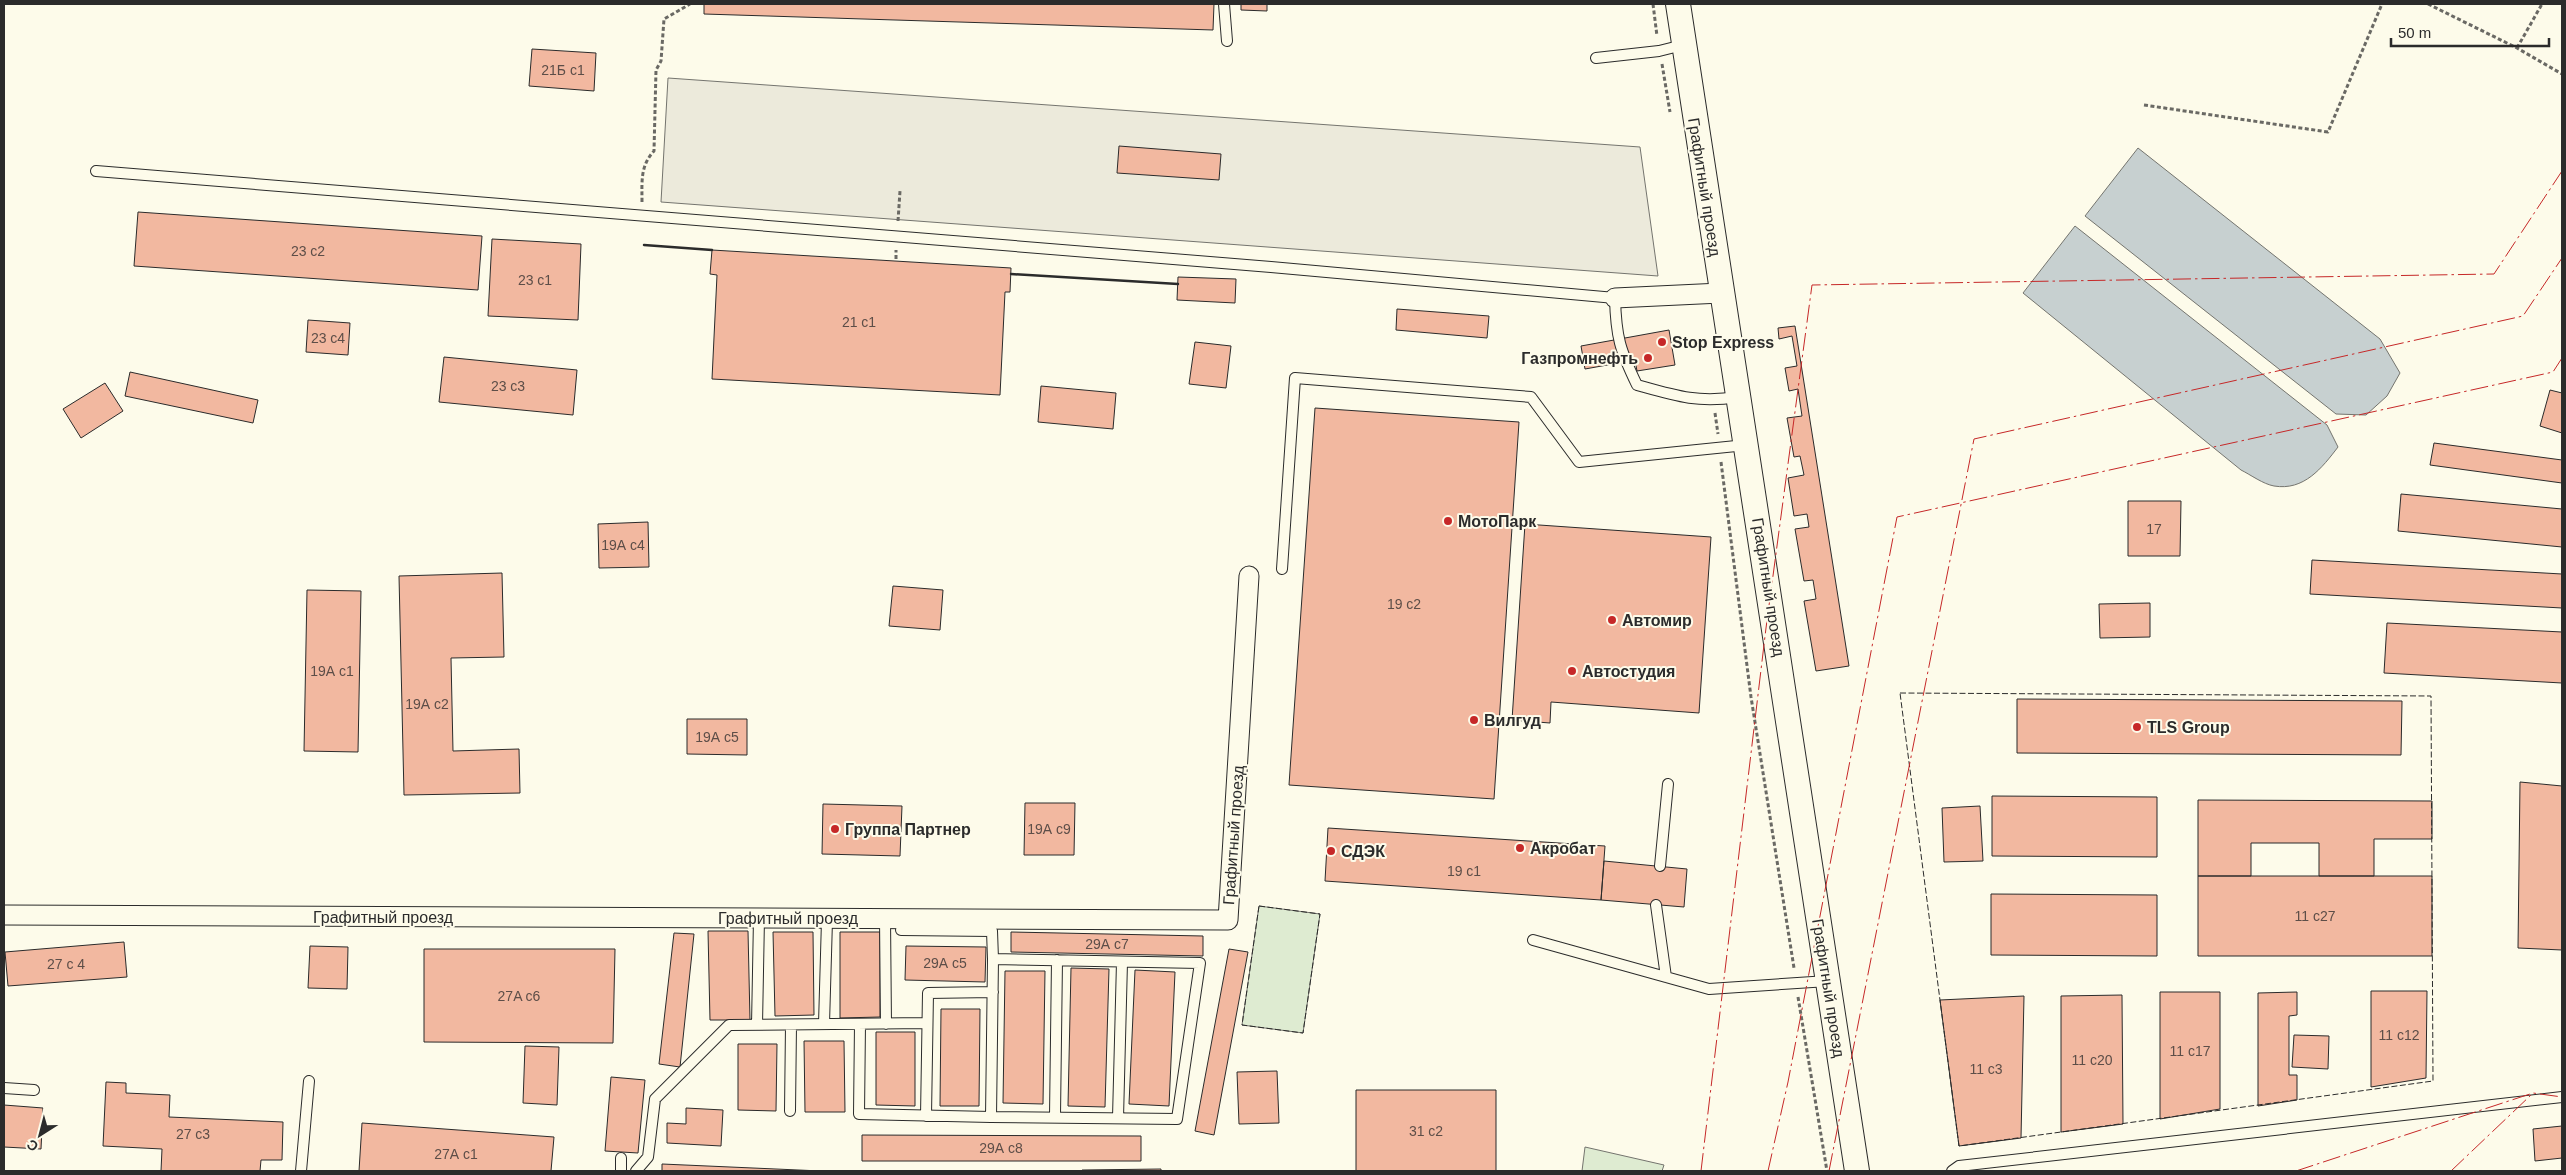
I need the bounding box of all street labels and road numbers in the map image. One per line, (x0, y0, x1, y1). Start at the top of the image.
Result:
street label: Графитный проезд (1685, 117, 1724, 258)
street label: Графитный проезд (1749, 517, 1788, 658)
street label: Графитный проезд (1220, 764, 1247, 905)
street label: Графитный проезд (313, 909, 454, 926)
street label: Графитный проезд (718, 910, 859, 927)
street label: Графитный проезд (1809, 918, 1848, 1059)

